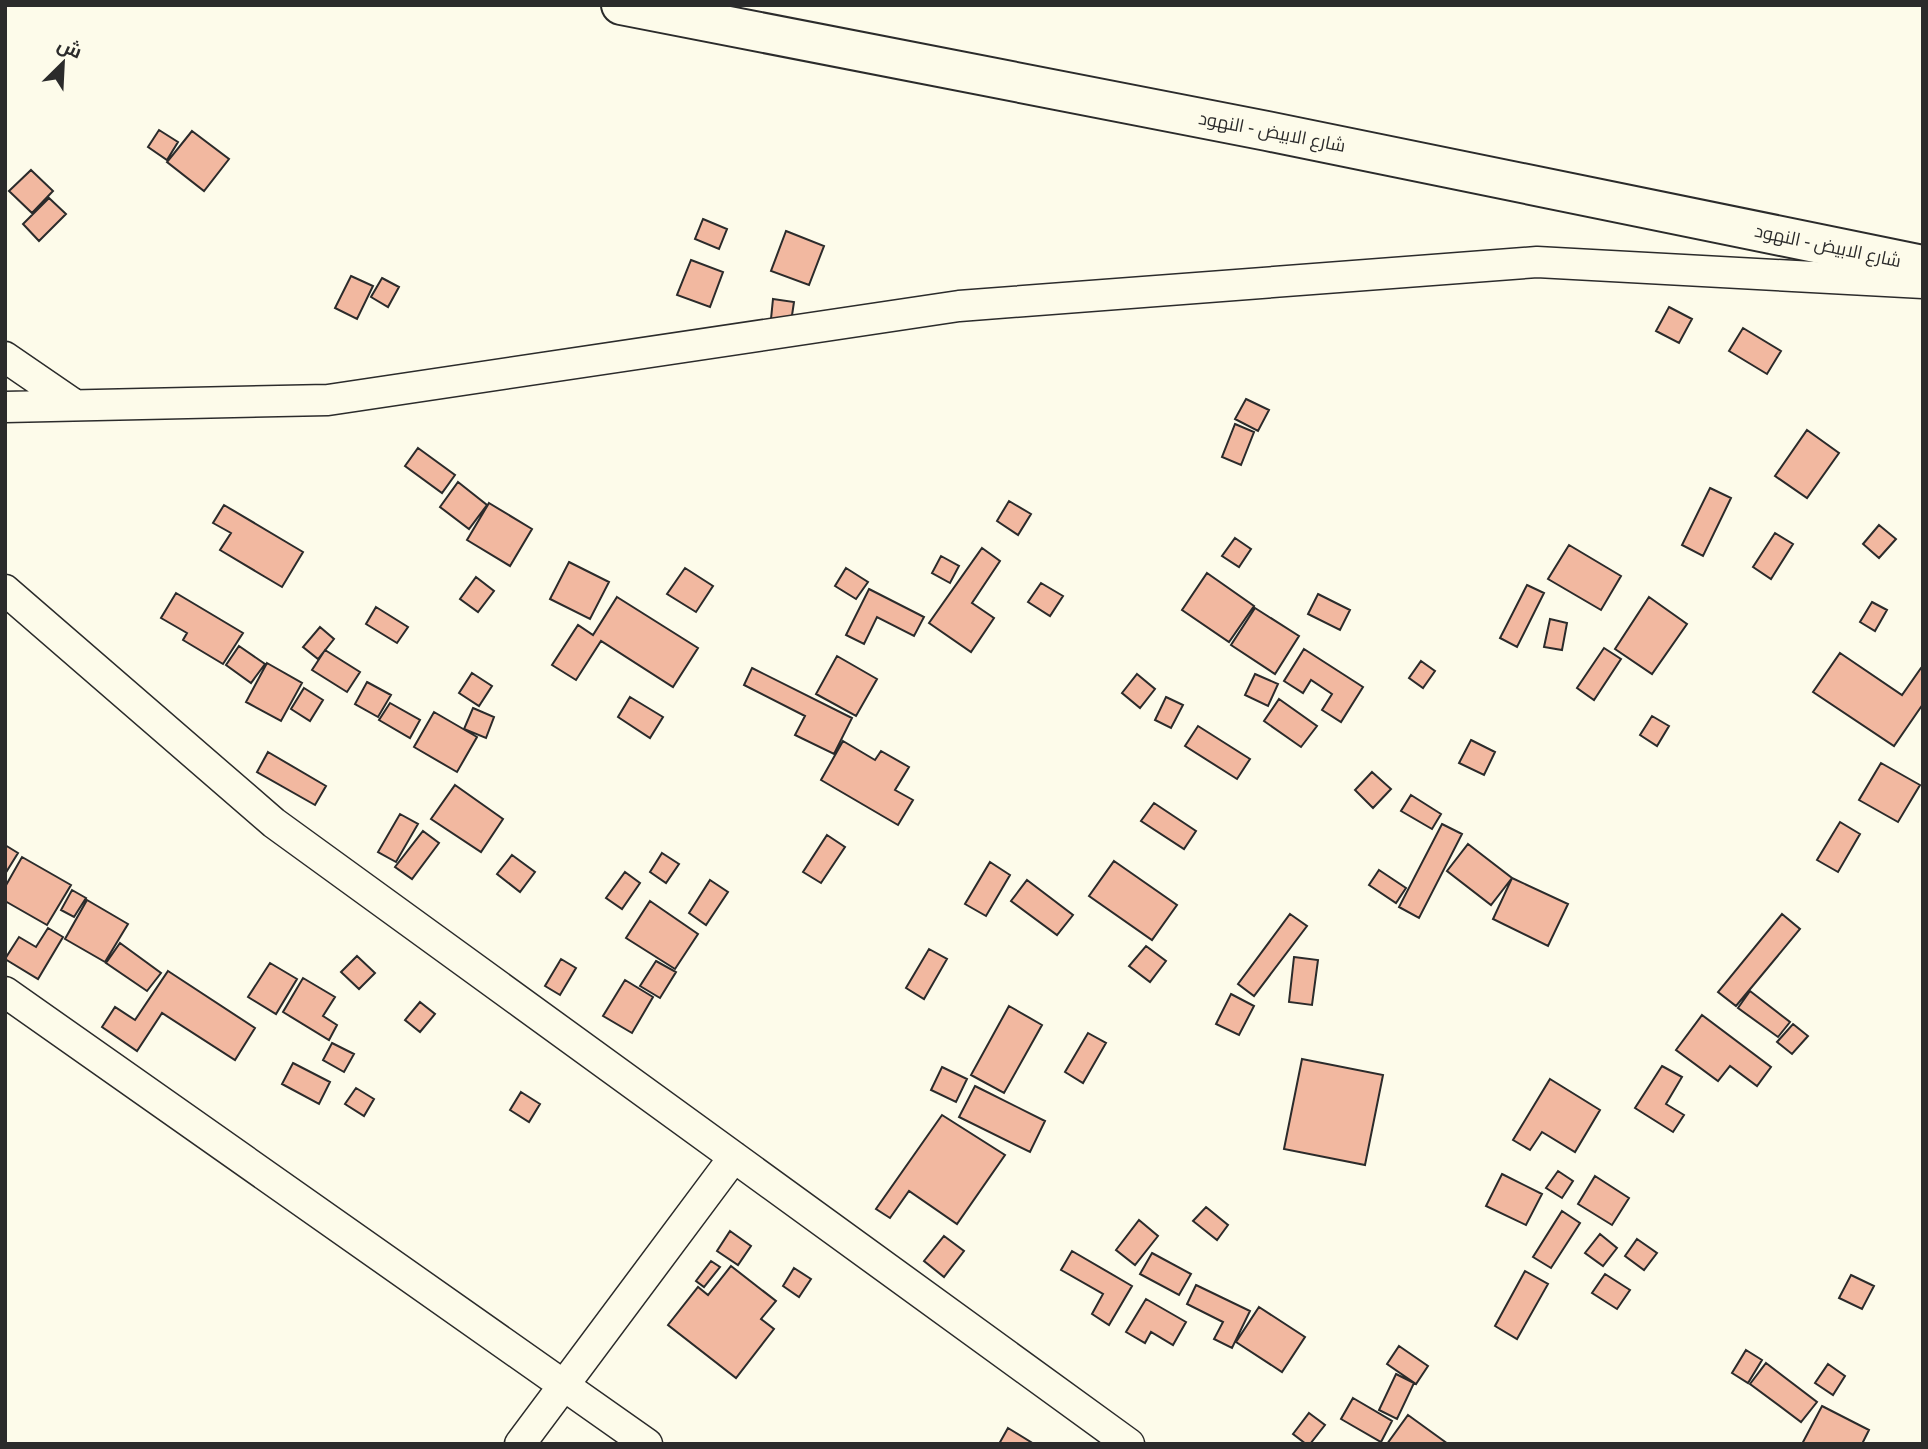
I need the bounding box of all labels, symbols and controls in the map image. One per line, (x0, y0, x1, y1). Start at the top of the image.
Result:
north arrow (28, 28, 98, 98)
text: ش (53, 31, 86, 64)
street label: شارع الابيض - النهود (1197, 105, 1348, 158)
street label: شارع الابيض - النهود (1753, 218, 1904, 273)

